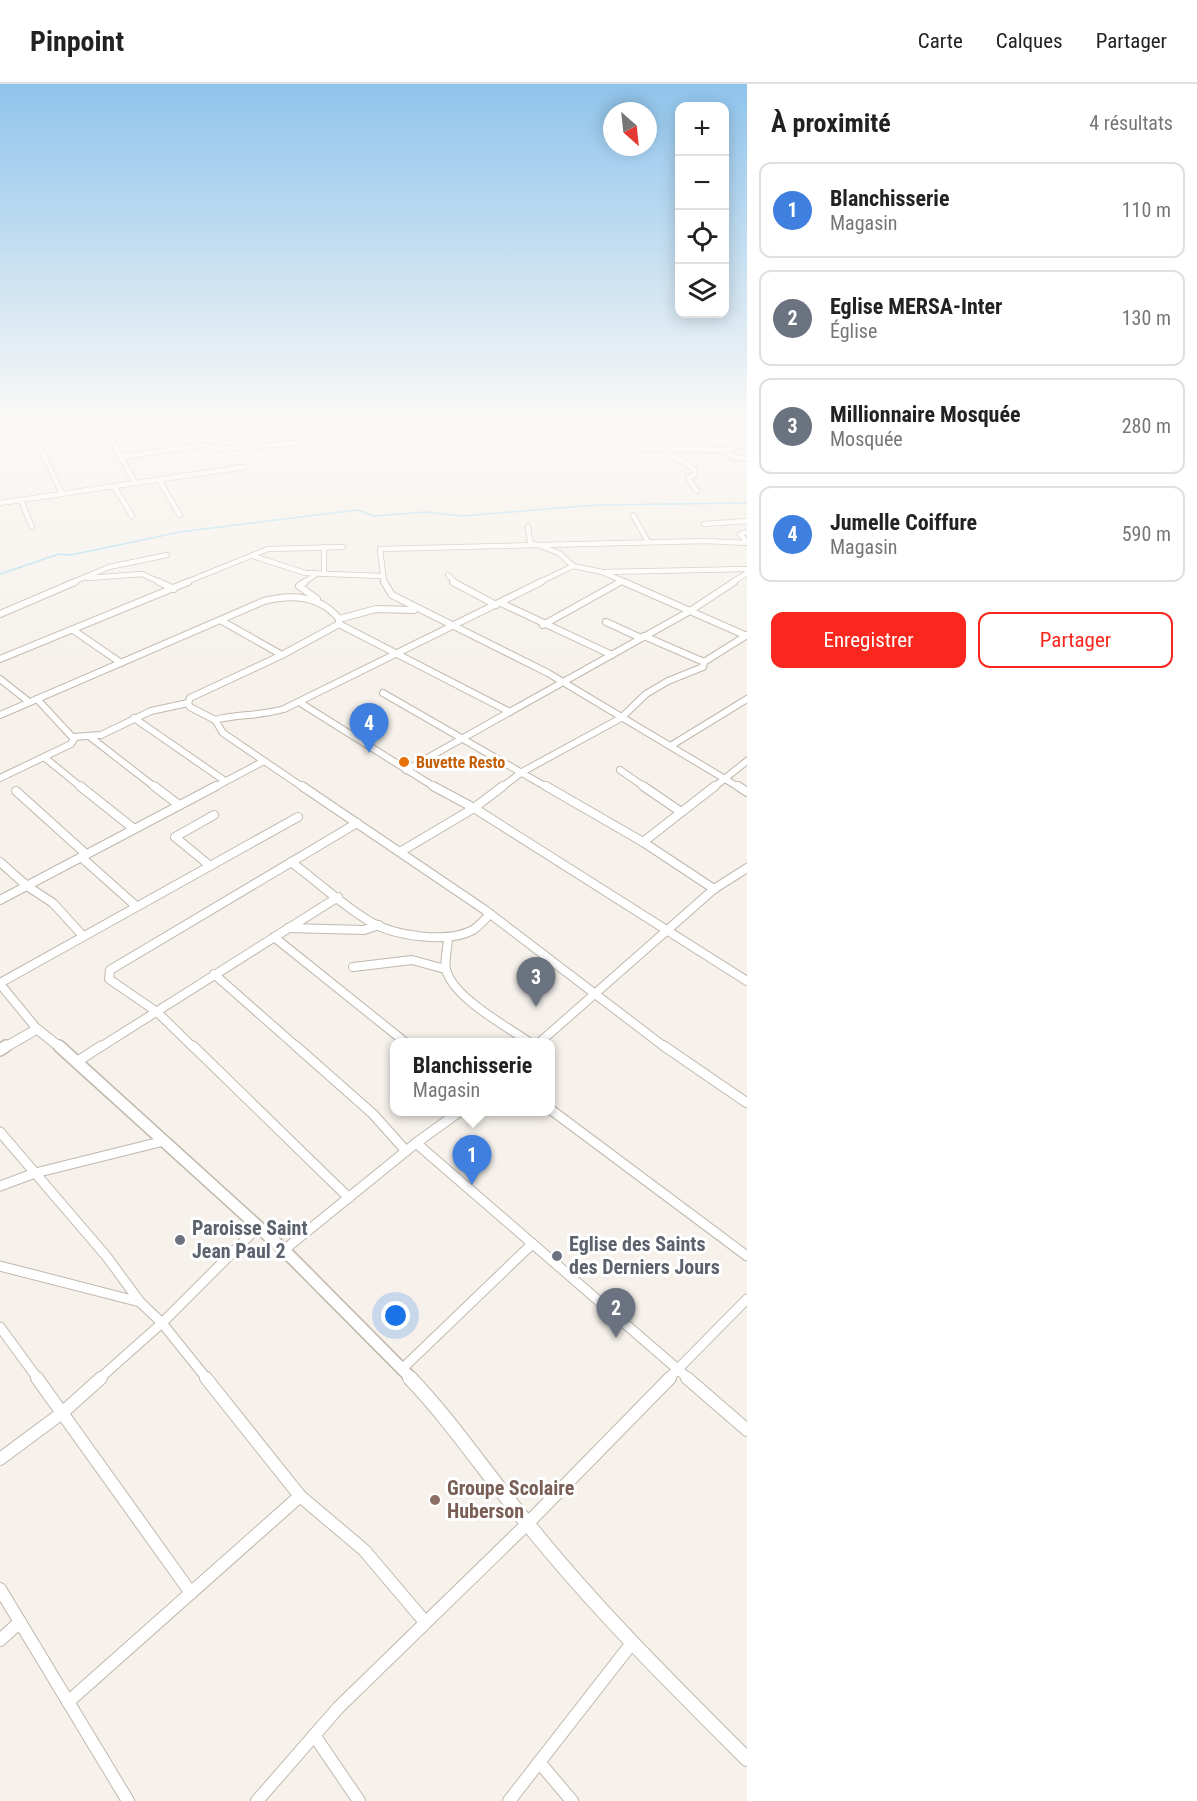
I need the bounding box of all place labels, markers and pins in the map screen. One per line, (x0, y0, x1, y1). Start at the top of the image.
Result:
pin: 4 (350, 704, 388, 753)
place label: Buvette Resto (416, 753, 505, 772)
marker: Buvette Resto (397, 755, 411, 769)
pin: 3 (516, 958, 556, 1007)
pin: 1 (452, 1136, 492, 1185)
place label: Paroisse Saint Jean Paul 2 (192, 1216, 308, 1263)
place label: Eglise des Saints des Derniers Jours (569, 1232, 720, 1279)
marker: Paroisse Saint Jean Paul 2 (173, 1233, 187, 1247)
marker: Eglise des Saints des Derniers Jours (550, 1249, 564, 1263)
pin: 2 (596, 1288, 636, 1338)
place label: Groupe Scolaire Huberson (447, 1476, 574, 1523)
marker: Groupe Scolaire Huberson (428, 1493, 442, 1507)

